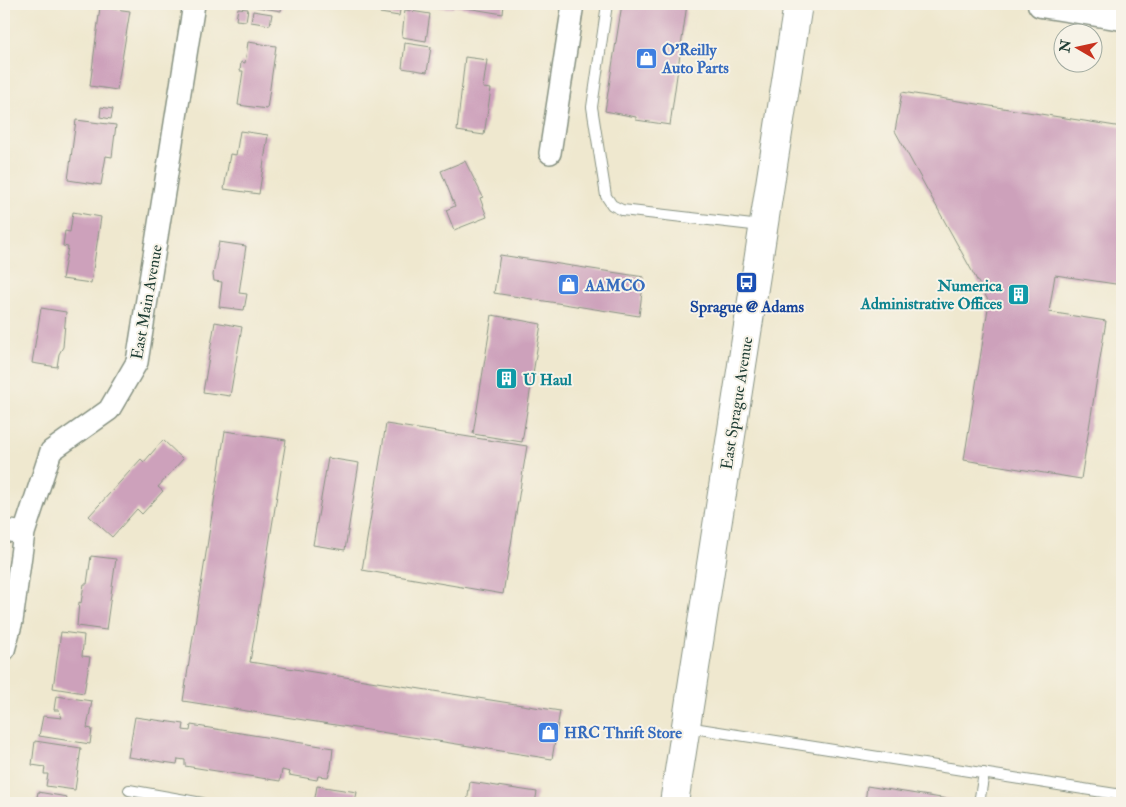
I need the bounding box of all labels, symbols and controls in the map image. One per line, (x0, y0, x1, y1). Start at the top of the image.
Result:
north arrow (1054, 22, 1104, 72)
text: N (1056, 38, 1075, 55)
place label: O'Reilly Auto Parts (661, 40, 729, 78)
shop icon: O'Reilly Auto Parts (634, 46, 658, 70)
street label: East Main Avenue (127, 243, 167, 361)
bus stop icon: Sprague @ Adams (735, 270, 759, 294)
shop icon: AAMCO (557, 273, 581, 297)
place label: AAMCO (584, 276, 645, 296)
place label: Numerica Administrative Offices (860, 276, 1003, 314)
building icon: Numerica Administrative Offices (1006, 282, 1030, 306)
place label: Sprague @ Adams (690, 297, 804, 318)
street label: East Sprague Avenue (717, 335, 758, 471)
building icon: U Haul (495, 367, 519, 391)
place label: U Haul (523, 370, 573, 390)
shop icon: HRC Thrift Store (536, 720, 560, 744)
place label: HRC Thrift Store (564, 723, 682, 743)

